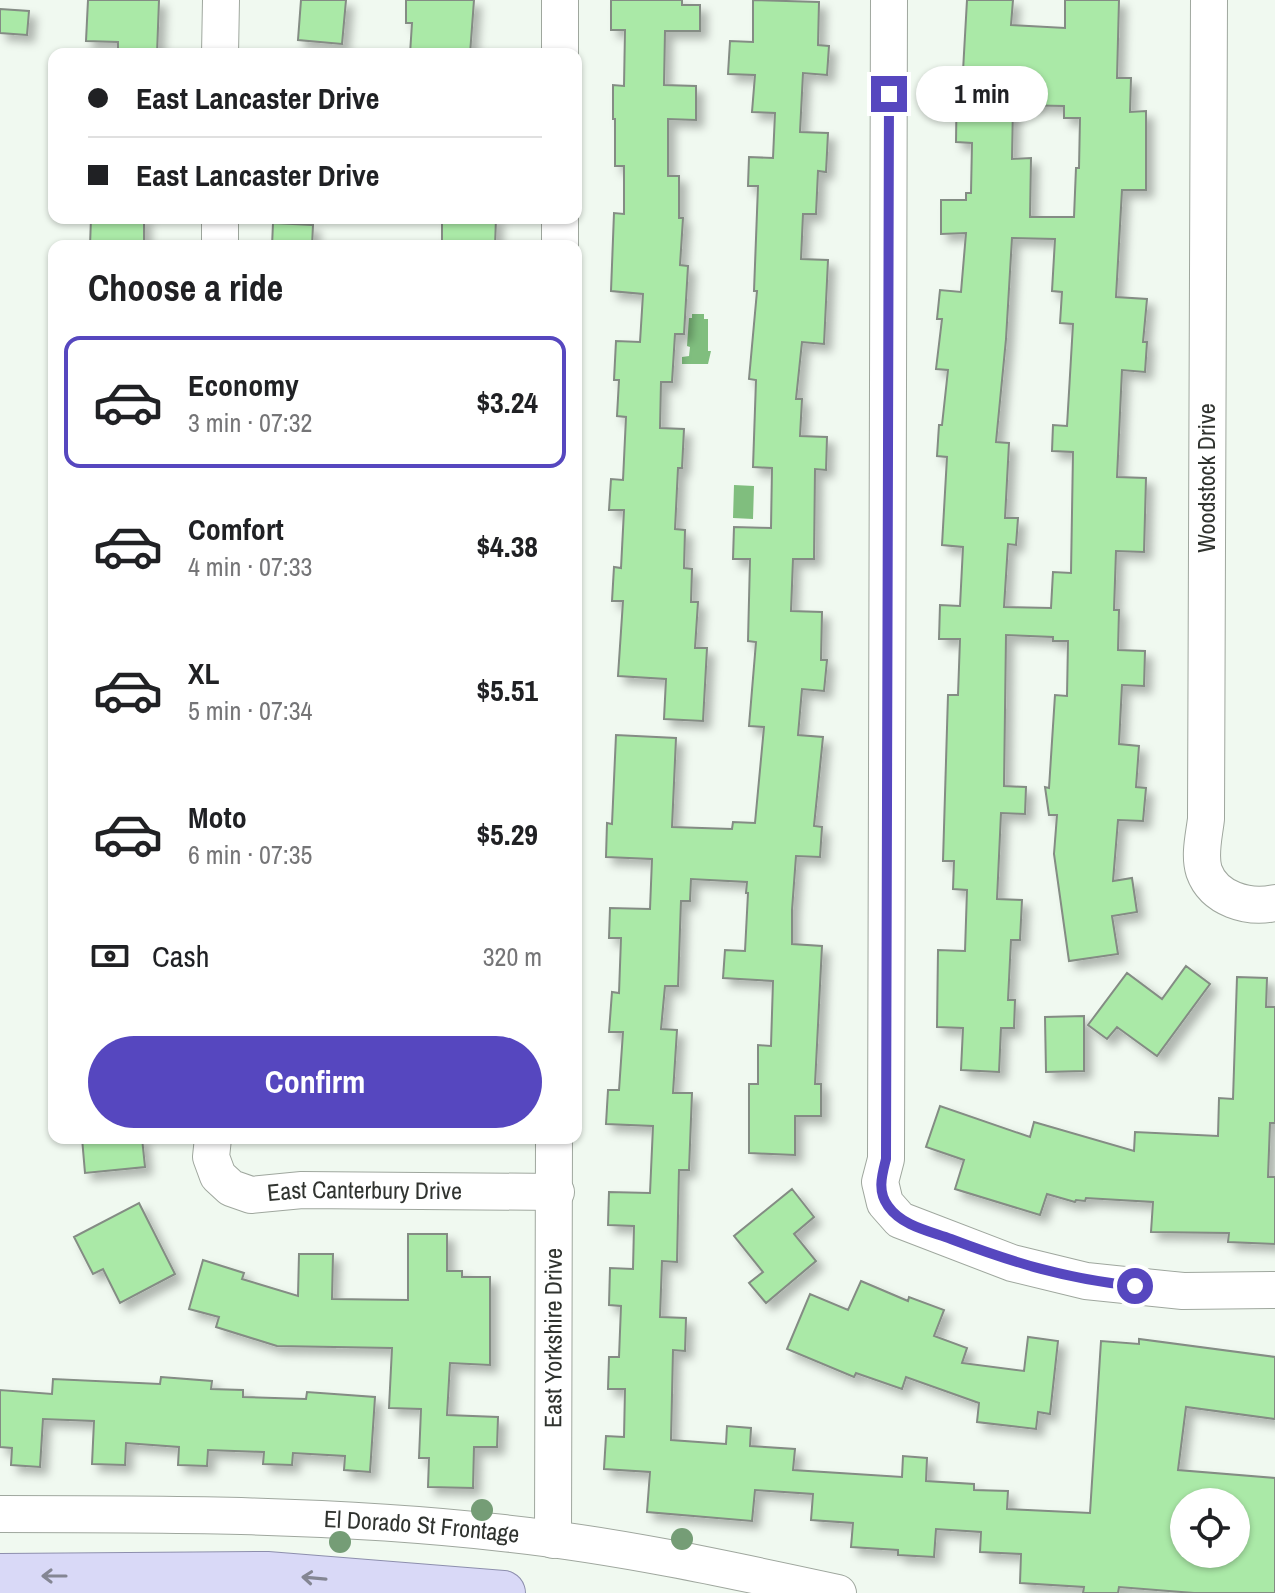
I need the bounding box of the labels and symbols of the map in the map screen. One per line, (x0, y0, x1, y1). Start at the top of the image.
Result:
callout: 1 min (917, 66, 1049, 122)
route end (871, 76, 907, 112)
street label: Woodstock Drive (1190, 403, 1222, 553)
street label: East Canterbury Drive (266, 1173, 462, 1208)
street label: East Yorkshire Drive (536, 1248, 569, 1428)
route start (1117, 1268, 1153, 1304)
street label: El Dorado St Frontage (323, 1502, 521, 1550)
one-way arrow (41, 1568, 68, 1583)
one-way arrow (301, 1570, 328, 1585)

